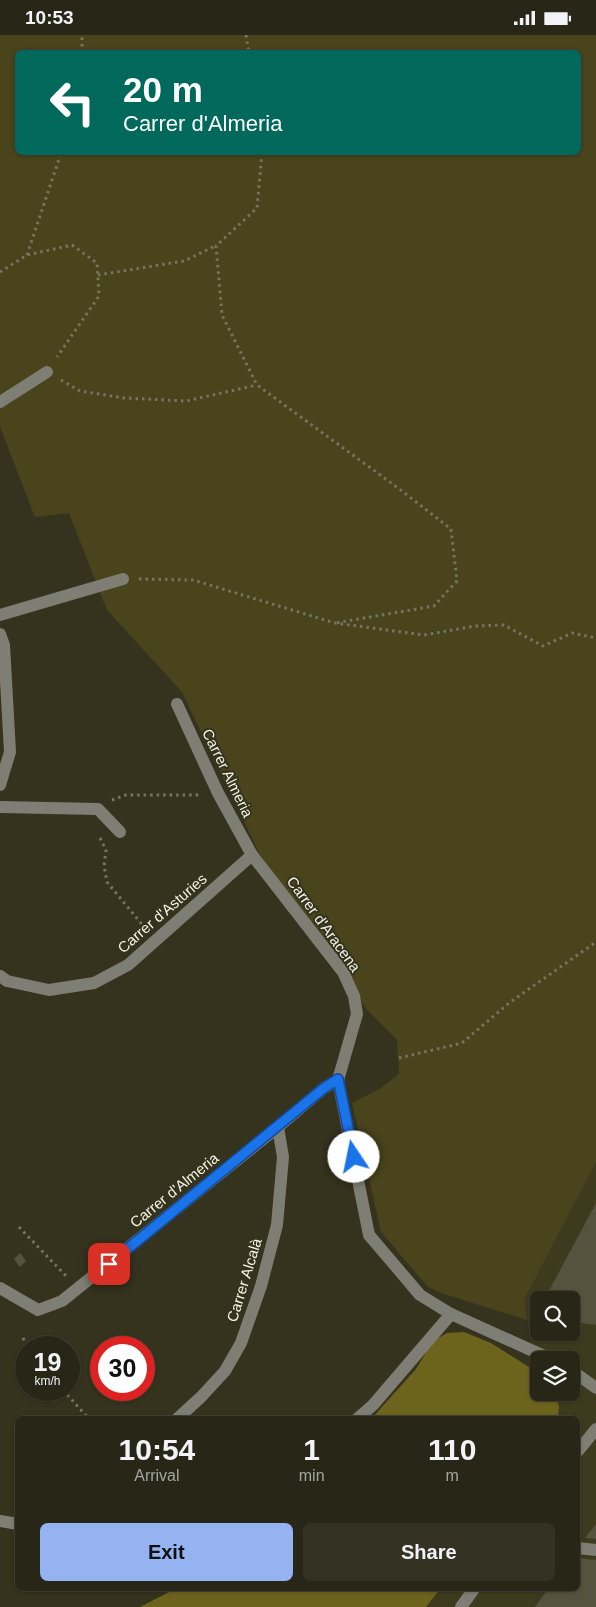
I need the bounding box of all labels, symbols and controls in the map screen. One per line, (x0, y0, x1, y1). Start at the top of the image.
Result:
text: 10:53 (25, 7, 74, 28)
icon: left (40, 70, 105, 135)
text: 20 m (123, 70, 203, 109)
text: Carrer d'Almeria (123, 111, 282, 136)
street label: Carrer Almeria (199, 726, 257, 821)
street label: Carrer d'Asturies (114, 870, 210, 956)
street label: Carrer d'Aracena (284, 873, 365, 976)
position arrow (327, 1130, 379, 1182)
street label: Carrer d'Almeria (126, 1149, 222, 1231)
street label: Carrer Alcalà (223, 1235, 265, 1324)
pin (88, 1243, 130, 1285)
icon: arrive (95, 1250, 123, 1278)
map controls (530, 1291, 580, 1401)
button: search (530, 1291, 580, 1341)
speed limit sign: 30 (90, 1336, 155, 1401)
text: 19 (34, 1348, 61, 1376)
button: layers (530, 1351, 580, 1401)
text: km/h (34, 1374, 61, 1388)
text: 10:54 (119, 1433, 195, 1466)
text: 1 (303, 1433, 320, 1466)
text: 110 (428, 1433, 476, 1466)
text: Arrival (134, 1467, 180, 1484)
text: min (299, 1467, 325, 1484)
text: m (446, 1467, 459, 1484)
button: Exit (40, 1523, 293, 1581)
button: Share (303, 1523, 555, 1581)

